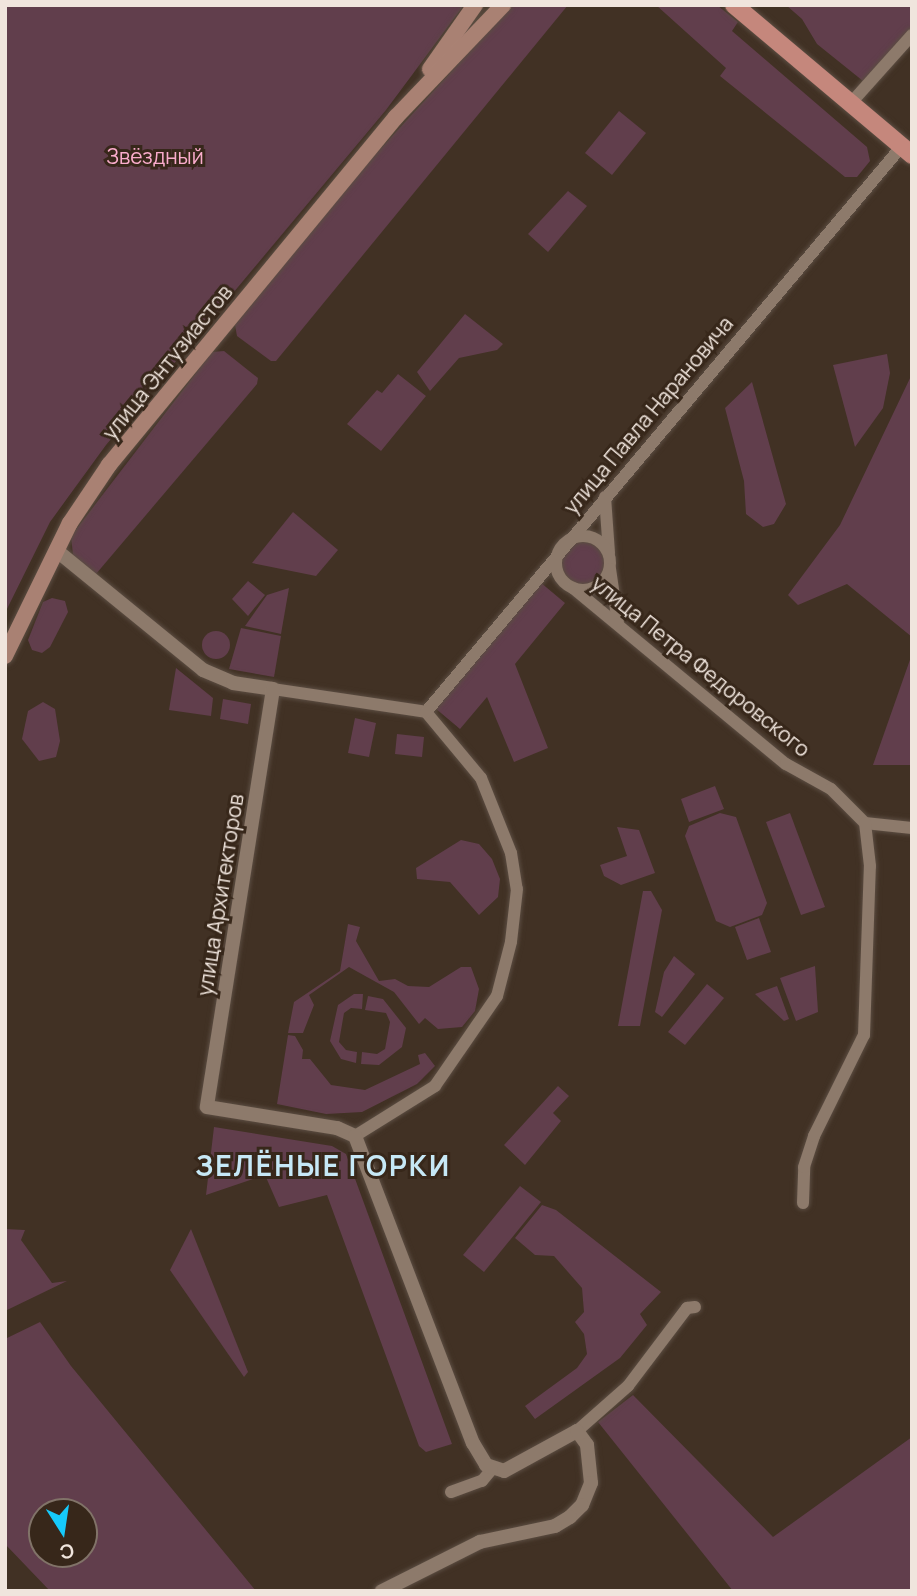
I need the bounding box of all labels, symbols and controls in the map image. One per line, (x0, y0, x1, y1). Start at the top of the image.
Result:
park label: Звёздный (106, 143, 204, 169)
street label: улица Энтузиастов (97, 279, 237, 445)
street label: улица Павла Нарановича (558, 311, 738, 519)
street label: улица Петра Федоровского (587, 570, 815, 762)
street label: улица Архитекторов (192, 792, 248, 998)
district label: ЗЕЛЁНЫЕ ГОРКИ (197, 1148, 449, 1182)
north arrow (28, 1498, 98, 1568)
text: С (57, 1537, 77, 1566)

